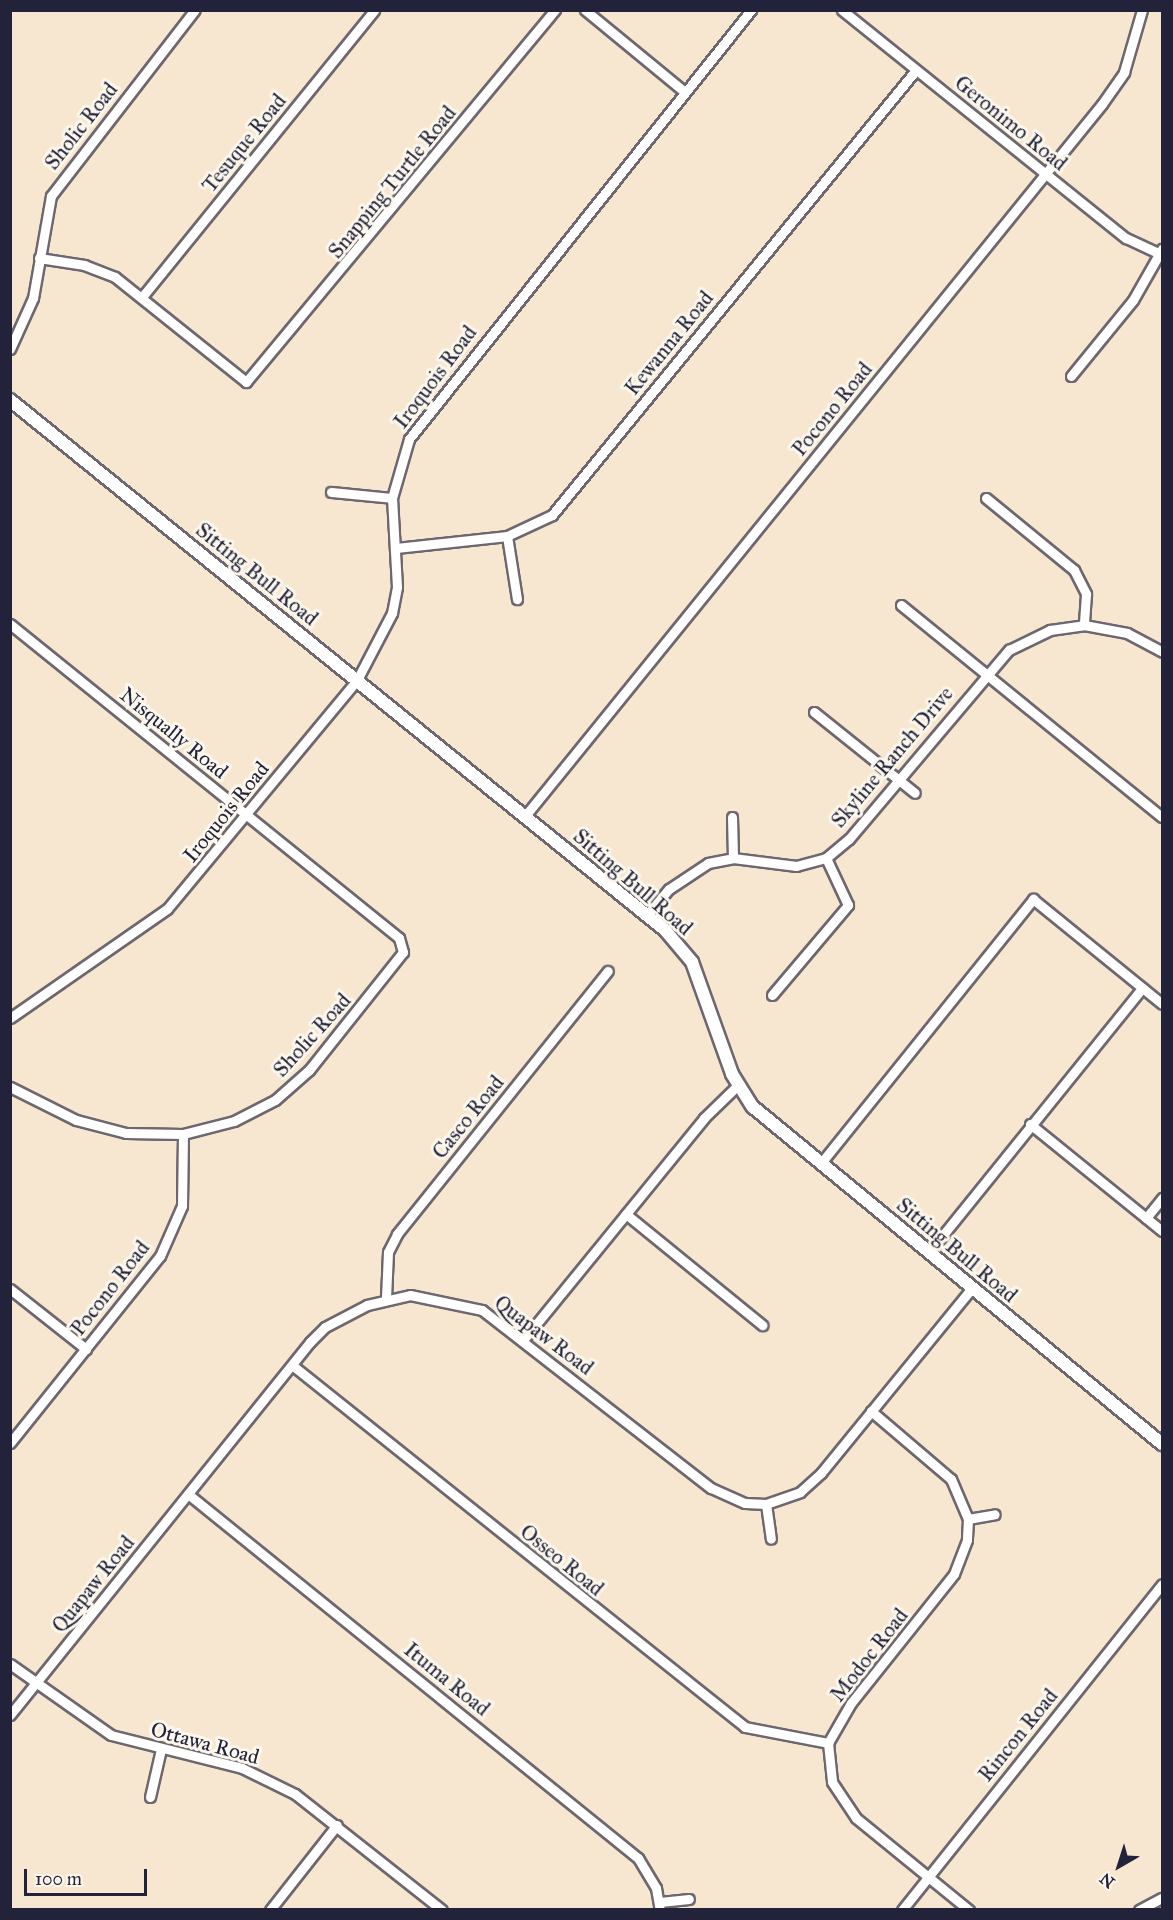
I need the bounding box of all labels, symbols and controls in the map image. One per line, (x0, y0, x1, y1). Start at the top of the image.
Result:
street label: Geronimo Road (950, 70, 1072, 176)
street label: Sholic Road (39, 77, 123, 175)
street label: Tesuque Road (197, 89, 291, 197)
street label: Snapping Turtle Road (323, 101, 461, 263)
street label: Kewanna Road (619, 286, 719, 400)
street label: Iroquois Road (388, 321, 482, 433)
street label: Pocono Road (787, 357, 877, 461)
street label: Sitting Bull Road (191, 517, 323, 631)
street label: Skyline Ranch Drive (826, 681, 958, 833)
street label: Nisqually Road (115, 682, 233, 784)
street label: Iroquois Road (178, 757, 274, 867)
street label: Sitting Bull Road (568, 823, 698, 941)
street label: Sholic Road (268, 988, 356, 1082)
street label: Casco Road (427, 1070, 509, 1164)
street label: Sitting Bull Road (892, 1192, 1022, 1308)
street label: Pocono Road (65, 1236, 155, 1340)
street label: Quapaw Road (490, 1290, 598, 1380)
street label: Osseo Road (515, 1519, 609, 1601)
street label: Quapaw Road (46, 1531, 140, 1637)
street label: Modoc Road (825, 1603, 913, 1707)
street label: Ituma Road (399, 1637, 495, 1721)
street label: Rincon Road (973, 1683, 1063, 1787)
street label: Ottawa Road (148, 1716, 262, 1770)
north arrow (1089, 1836, 1149, 1896)
scale bar (27, 1857, 150, 1895)
text: 100 m (35, 1868, 82, 1890)
text: N (1096, 1869, 1119, 1892)

